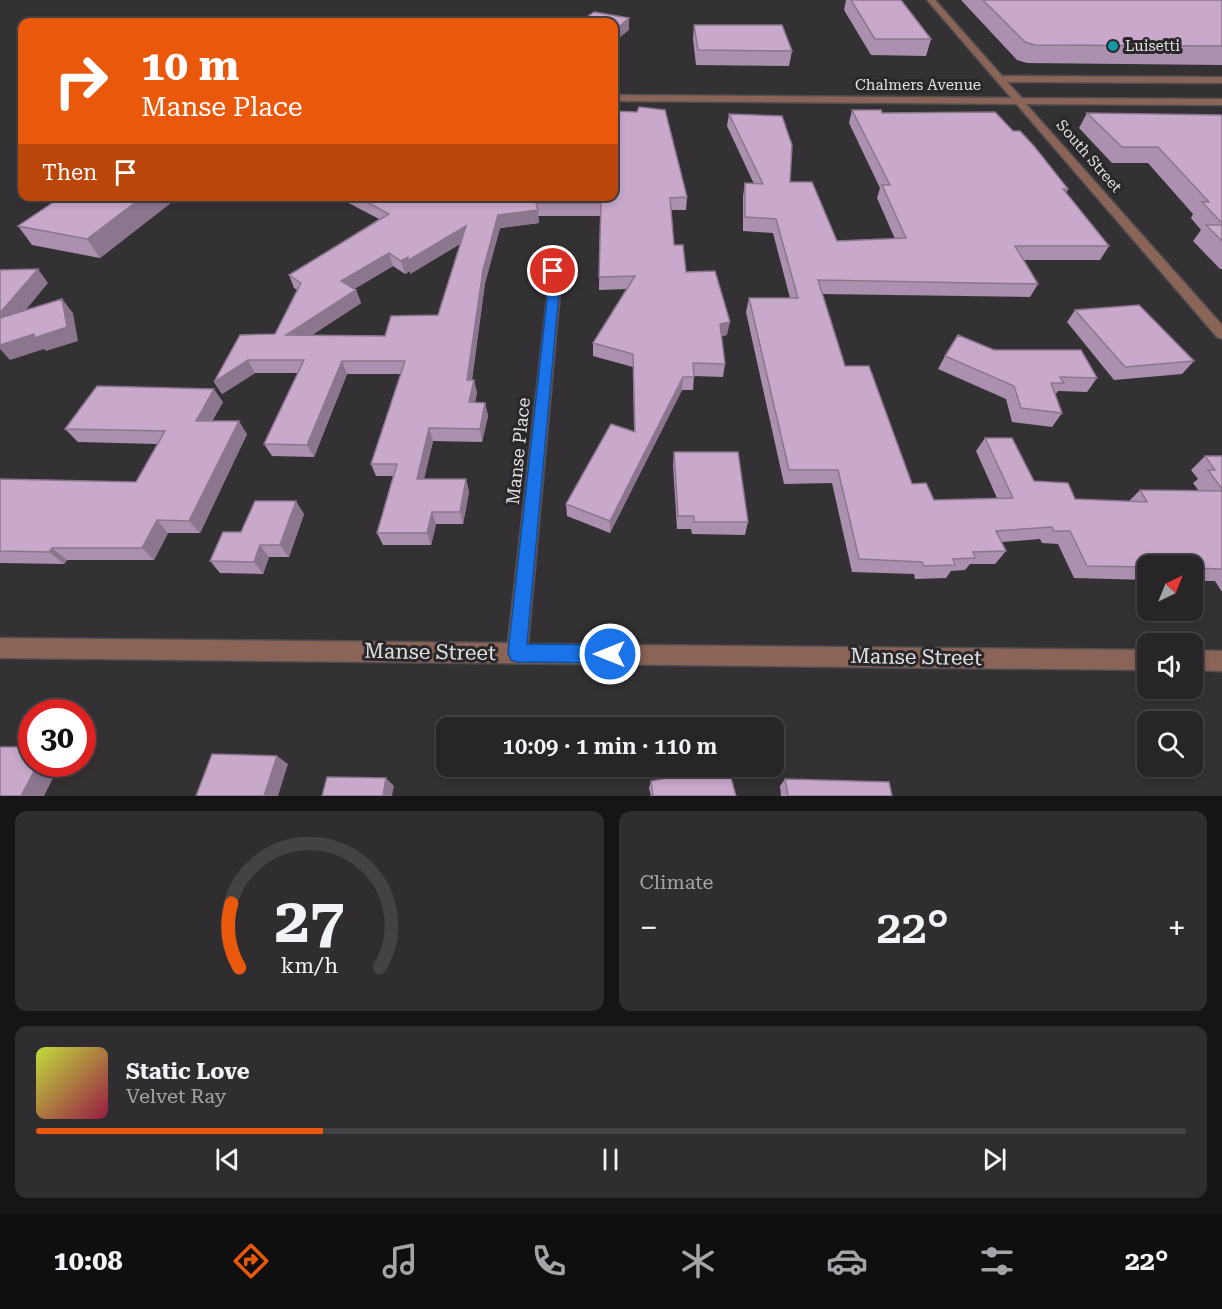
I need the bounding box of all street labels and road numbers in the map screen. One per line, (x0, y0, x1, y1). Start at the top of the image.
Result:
street label: Chalmers Avenue (855, 76, 981, 94)
street label: South Street (1053, 116, 1126, 196)
street label: Manse Place (502, 396, 534, 506)
street label: Manse Street (364, 639, 496, 665)
street label: Manse Street (850, 644, 982, 670)

